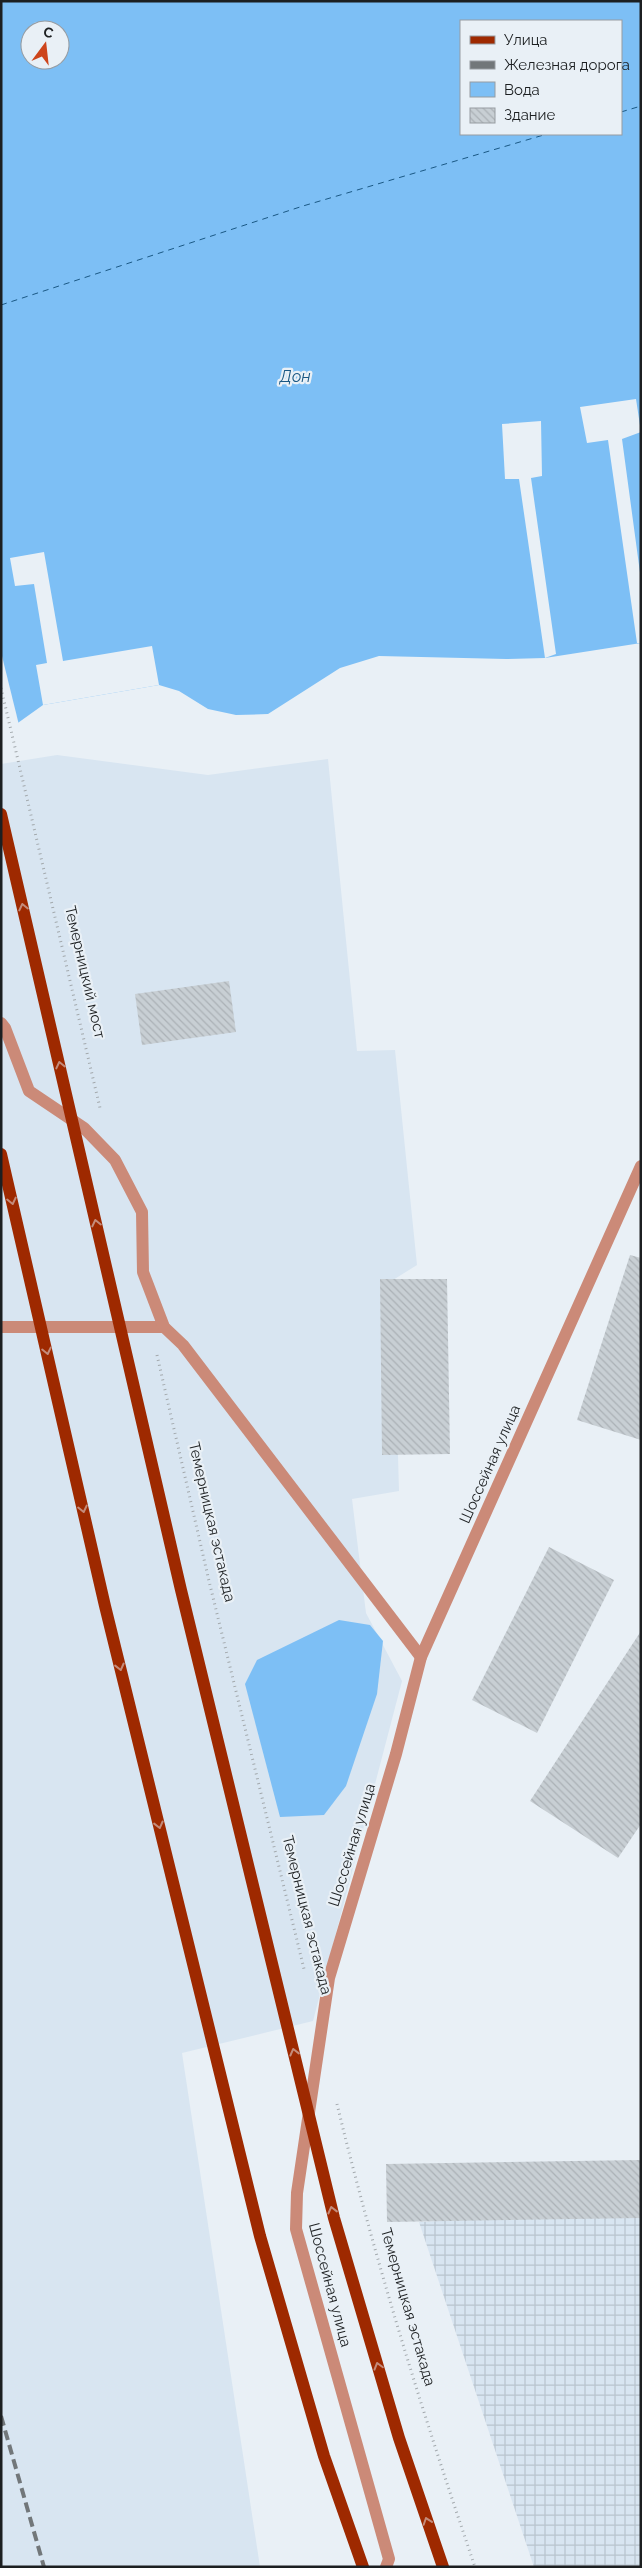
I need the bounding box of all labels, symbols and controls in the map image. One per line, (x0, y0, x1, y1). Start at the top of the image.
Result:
north arrow (20, 20, 70, 70)
legend (460, 20, 622, 135)
text: С (42, 23, 55, 42)
text: Улица (504, 31, 548, 49)
text: Железная дорога (504, 56, 630, 74)
text: Вода (504, 81, 540, 99)
text: Здание (504, 106, 556, 124)
water label: Дон (278, 367, 311, 386)
one-way arrow (18, 902, 29, 911)
street label: Темерницкий мост (61, 904, 109, 1040)
one-way arrow (55, 1060, 66, 1069)
one-way arrow (6, 1197, 17, 1206)
one-way arrow (91, 1219, 102, 1228)
one-way arrow (41, 1346, 52, 1355)
street label: Шоссейная улица (456, 1402, 524, 1526)
street label: Темерницкая эстакада (185, 1440, 239, 1604)
one-way arrow (77, 1505, 88, 1514)
one-way arrow (114, 1663, 125, 1672)
street label: Шоссейная улица (325, 1781, 379, 1909)
one-way arrow (153, 1821, 164, 1830)
street label: Темерницкая эстакада (278, 1834, 336, 1996)
one-way arrow (289, 2048, 300, 2057)
one-way arrow (327, 2205, 338, 2214)
street label: Шоссейная улица (305, 2221, 355, 2349)
street label: Темерницкая эстакада (377, 2226, 439, 2388)
one-way arrow (373, 2362, 383, 2371)
one-way arrow (423, 2517, 433, 2525)

